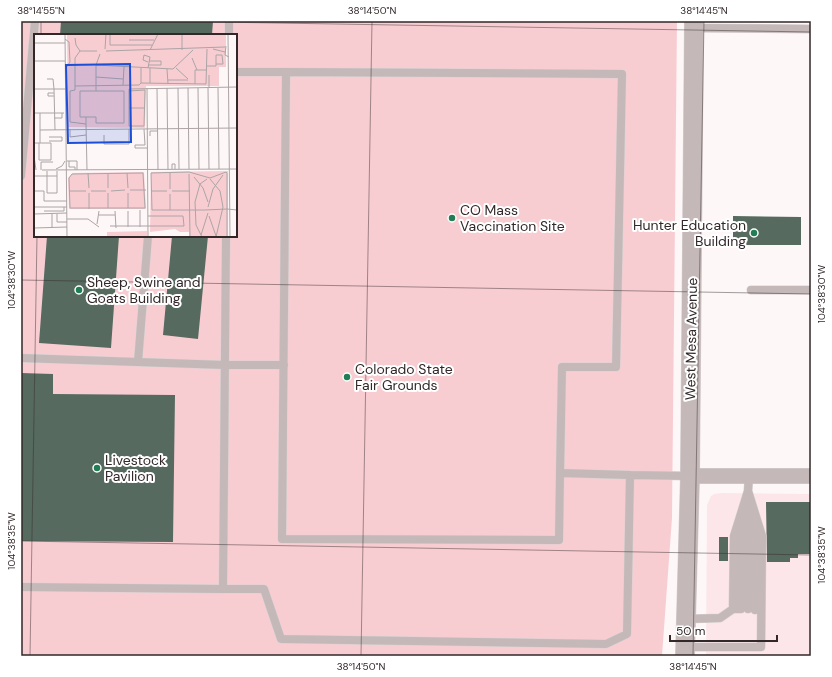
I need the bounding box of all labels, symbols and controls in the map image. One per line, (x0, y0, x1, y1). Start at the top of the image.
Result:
text: 38°14'55"N (17, 4, 65, 17)
text: 38°14'50"N (348, 4, 396, 17)
text: 38°14'45"N (680, 4, 728, 17)
inset map (34, 34, 237, 237)
place label: CO Mass Vaccination Site (460, 201, 565, 235)
marker: CO Mass Vaccination Site (447, 213, 457, 223)
place label: Hunter Education Building (633, 216, 746, 250)
marker: Hunter Education Building (749, 228, 759, 238)
text: 104°38'30"W (5, 250, 18, 309)
text: 104°38'30"W (815, 264, 828, 323)
place label: Sheep, Swine and Goats Building (87, 273, 200, 307)
street label: West Mesa Avenue (681, 278, 701, 400)
marker: Sheep, Swine and Goats Building (74, 285, 84, 295)
place label: Colorado State Fair Grounds (355, 360, 453, 394)
marker: Colorado State Fair Grounds (342, 372, 352, 382)
place label: Livestock Pavilion (105, 451, 166, 485)
marker: Livestock Pavilion (92, 463, 102, 473)
text: 104°38'35"W (5, 512, 18, 570)
text: 104°38'35"W (815, 526, 828, 584)
scale bar (670, 617, 777, 643)
text: 50 m (676, 623, 705, 639)
text: 38°14'50"N (337, 660, 385, 673)
text: 38°14'45"N (669, 660, 717, 673)

